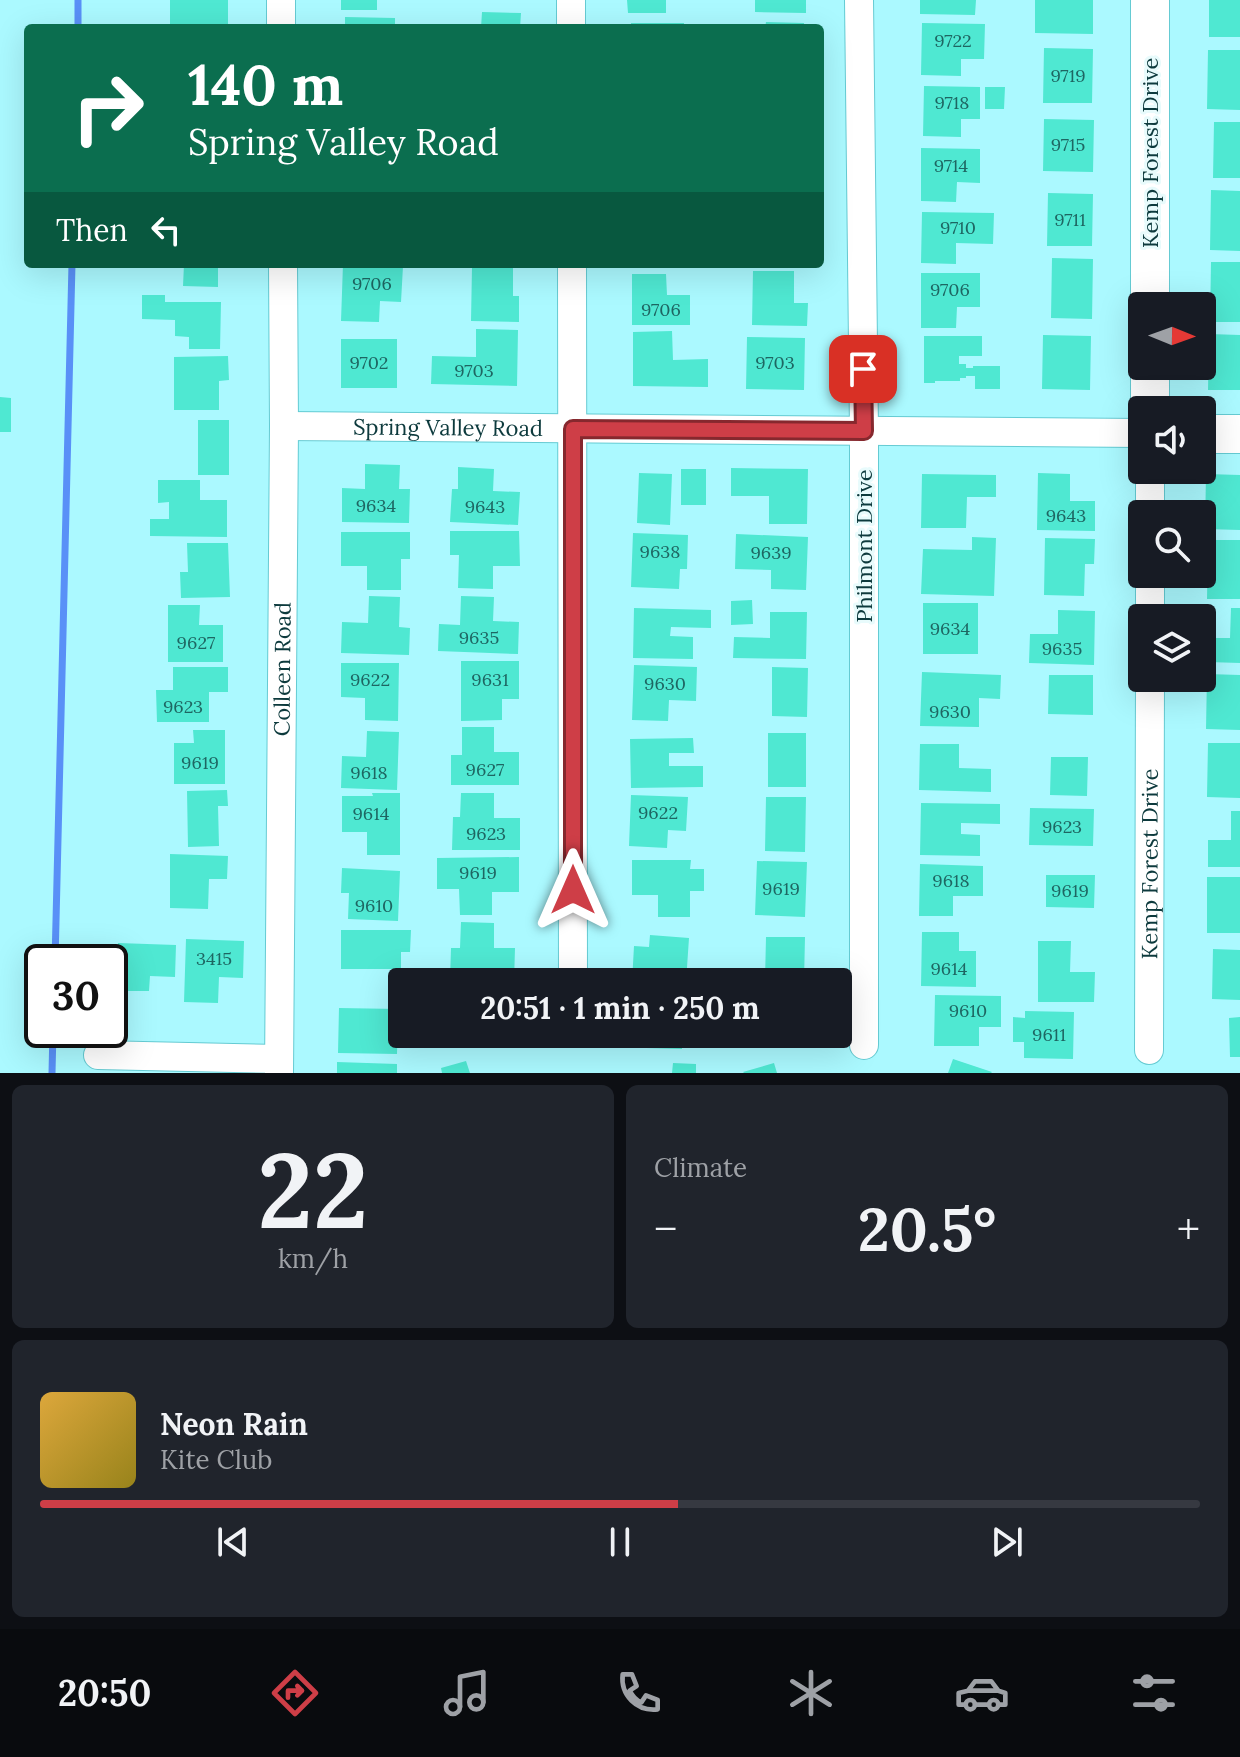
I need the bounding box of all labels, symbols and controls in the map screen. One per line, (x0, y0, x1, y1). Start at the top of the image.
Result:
house number: 9722 (934, 29, 972, 52)
text: 140 m (188, 49, 343, 120)
icon: right (56, 56, 160, 160)
street label: Kemp Forest Drive (1136, 58, 1164, 248)
house number: 9719 (1050, 64, 1086, 87)
house number: 9718 (935, 91, 969, 114)
text: Spring Valley Road (188, 119, 499, 165)
house number: 9715 (1051, 133, 1085, 156)
house number: 9714 (934, 154, 969, 177)
icon: left (144, 208, 188, 252)
house number: 9711 (1054, 208, 1086, 231)
text: Then (56, 211, 128, 249)
house number: 9710 (940, 216, 976, 239)
house number: 9706 (352, 272, 392, 295)
house number: 9706 (930, 278, 970, 301)
north arrow (1128, 292, 1216, 380)
map controls (1128, 292, 1216, 692)
house number: 9706 (641, 298, 681, 321)
pin (829, 335, 897, 403)
icon: arrive (841, 347, 885, 391)
house number: 9702 (350, 351, 389, 374)
house number: 9703 (755, 351, 795, 374)
house number: 9703 (454, 359, 494, 382)
button: sound (1128, 396, 1216, 484)
street label: Spring Valley Road (353, 413, 543, 442)
street label: Philmont Drive (850, 469, 878, 623)
house number: 9634 (356, 494, 397, 517)
house number: 9643 (465, 495, 505, 518)
button: search (1128, 500, 1216, 588)
house number: 9643 (1046, 504, 1086, 527)
house number: 9638 (640, 540, 680, 563)
house number: 9639 (750, 541, 792, 564)
street label: Colleen Road (268, 602, 297, 736)
button: layers (1128, 604, 1216, 692)
house number: 9634 (930, 617, 971, 640)
house number: 9635 (459, 626, 499, 649)
house number: 9627 (177, 631, 215, 654)
house number: 9635 (1042, 637, 1082, 660)
house number: 9622 (350, 668, 390, 691)
house number: 9631 (471, 668, 509, 691)
house number: 9630 (644, 672, 686, 695)
house number: 9623 (163, 695, 203, 718)
house number: 9630 (929, 700, 971, 723)
house number: 9619 (181, 751, 219, 774)
house number: 9627 (466, 758, 504, 781)
house number: 9618 (350, 761, 388, 784)
street label: Kemp Forest Drive (1135, 769, 1164, 959)
house number: 9622 (638, 801, 678, 824)
house number: 9614 (352, 802, 390, 825)
house number: 9623 (1042, 815, 1082, 838)
house number: 9623 (466, 822, 506, 845)
position arrow (531, 848, 615, 932)
house number: 9619 (459, 861, 497, 884)
house number: 9618 (932, 869, 970, 892)
house number: 9619 (762, 877, 800, 900)
house number: 9619 (1051, 879, 1089, 902)
house number: 9610 (355, 894, 393, 917)
speed limit sign: 30 (24, 944, 128, 1048)
house number: 3415 (196, 947, 232, 970)
house number: 9614 (930, 957, 968, 980)
text: 20:51 · 1 min · 250 m (480, 989, 760, 1027)
house number: 9610 (949, 999, 987, 1022)
house number: 9611 (1032, 1023, 1066, 1046)
text: 22 (258, 1123, 368, 1256)
text: Climate (654, 1151, 747, 1184)
text: 20.5° (858, 1191, 996, 1267)
text: − (654, 1201, 677, 1257)
text: + (1177, 1201, 1200, 1257)
text: km/h (278, 1242, 348, 1275)
text: Neon Rain (160, 1405, 308, 1443)
text: Kite Club (160, 1443, 272, 1476)
icon: previous (211, 1520, 255, 1564)
icon: pause (598, 1520, 642, 1564)
icon: next (985, 1520, 1029, 1564)
icon: directions (267, 1665, 323, 1721)
icon: music (439, 1665, 495, 1721)
icon: phone (611, 1665, 667, 1721)
icon: climate (783, 1665, 839, 1721)
icon: car (954, 1665, 1010, 1721)
icon: filters (1126, 1665, 1182, 1721)
text: 20:50 (58, 1670, 151, 1716)

